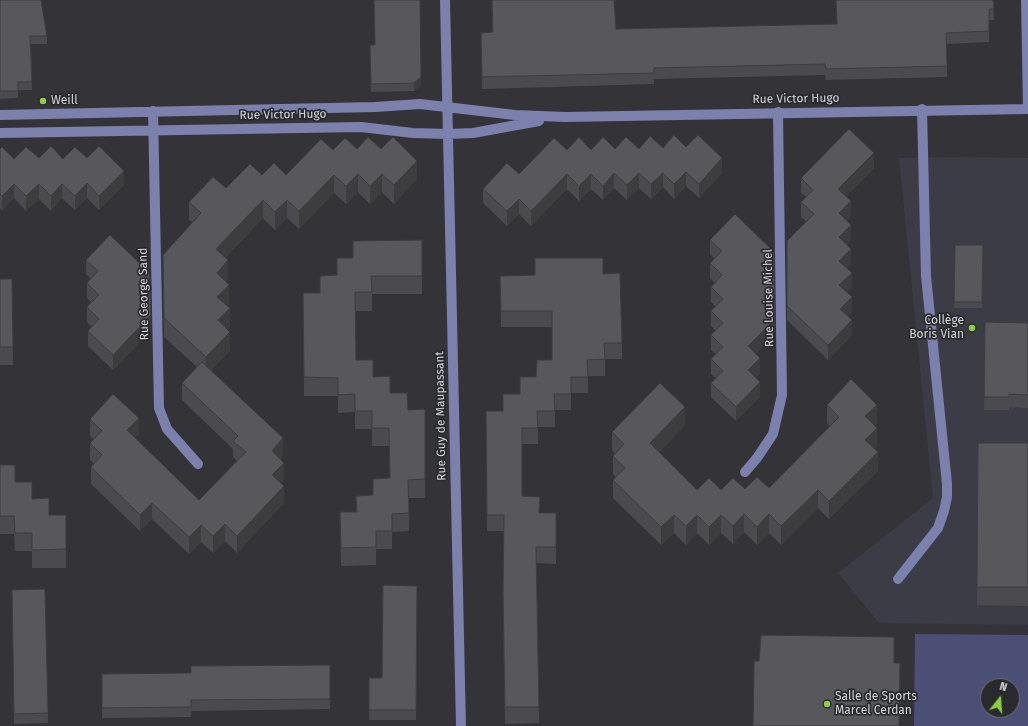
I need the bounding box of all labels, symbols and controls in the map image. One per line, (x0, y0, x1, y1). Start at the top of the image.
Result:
street label: Rue Victor Hugo (752, 91, 840, 107)
place label: Weill (51, 94, 78, 108)
marker: Weill (38, 96, 48, 106)
street label: Rue Victor Hugo (239, 107, 327, 123)
street label: Rue George Sand (136, 248, 152, 340)
street label: Rue Louise Michel (761, 249, 777, 347)
place label: Collège Boris Vian (909, 314, 964, 342)
marker: Collège Boris Vian (967, 323, 977, 333)
street label: Rue Guy de Maupassant (433, 351, 449, 481)
north arrow (980, 678, 1020, 718)
text: N (998, 680, 1009, 694)
place label: Salle de Sports Marcel Cerdan (835, 690, 917, 718)
marker: Salle de Sports Marcel Cerdan (822, 699, 832, 709)

